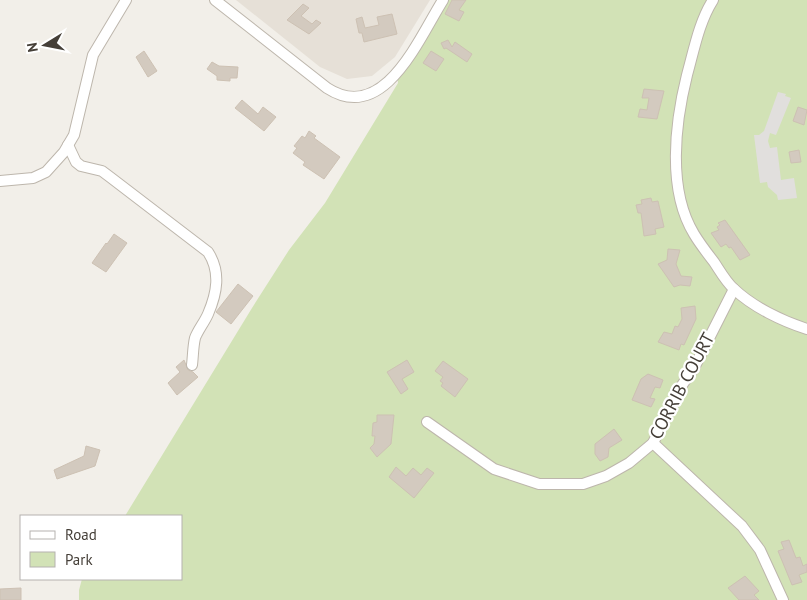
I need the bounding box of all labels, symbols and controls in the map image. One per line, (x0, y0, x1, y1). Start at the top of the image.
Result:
north arrow (20, 20, 70, 70)
text: N (23, 41, 42, 53)
street label: CORRIB COURT (644, 328, 719, 443)
legend (20, 515, 182, 580)
text: Road (65, 525, 97, 544)
text: Park (65, 550, 93, 569)

